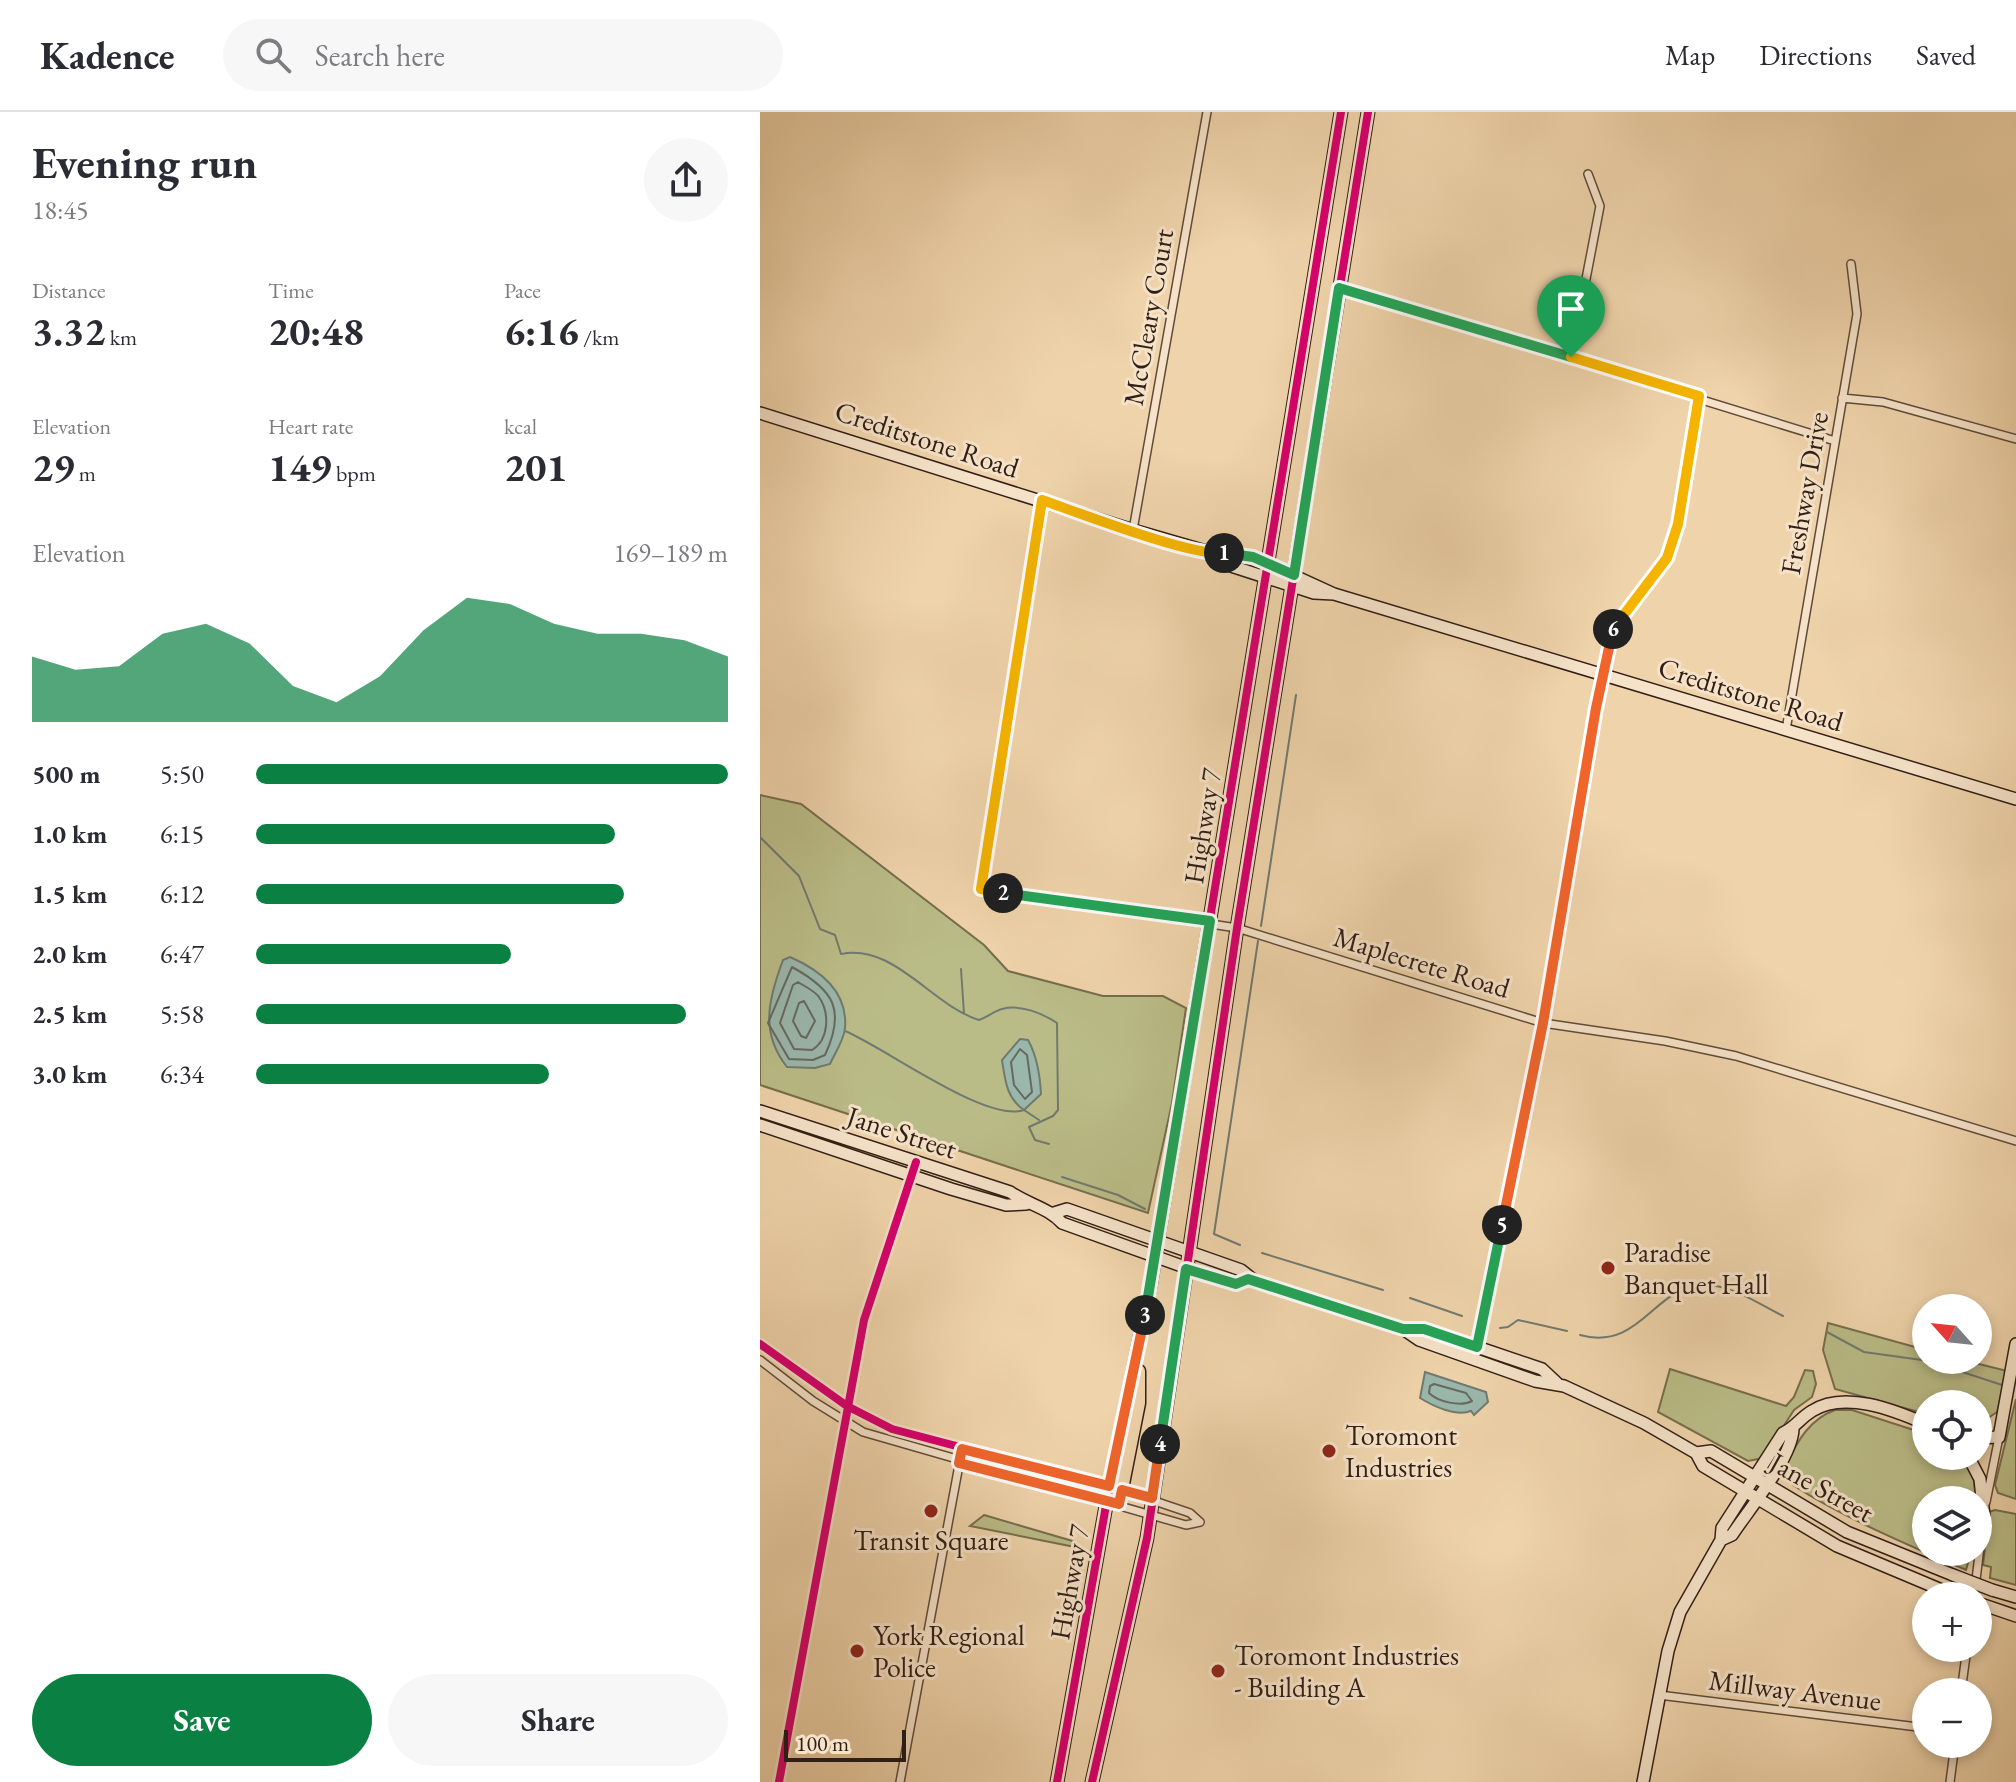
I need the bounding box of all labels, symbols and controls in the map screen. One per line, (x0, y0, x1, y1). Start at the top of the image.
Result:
search box (223, 19, 783, 91)
text: Kadence (40, 31, 175, 80)
icon: search (251, 33, 295, 77)
text: Search here (315, 36, 445, 75)
text: Map (1665, 37, 1715, 73)
text: Directions (1759, 37, 1872, 73)
text: Saved (1916, 37, 1976, 73)
text: Evening run (32, 134, 257, 191)
button: share (644, 138, 728, 222)
text: 18:45 (32, 193, 88, 227)
street label: McCleary Court (1115, 226, 1181, 408)
pin (1537, 275, 1605, 357)
text: Distance (32, 276, 105, 305)
text: Time (268, 276, 314, 305)
text: Pace (504, 276, 541, 305)
icon: arrive (1549, 287, 1593, 331)
text: 3.32 (32, 305, 105, 357)
text: 20:48 (268, 305, 364, 357)
text: 6:16 (504, 305, 579, 357)
text: km (105, 323, 137, 352)
text: /km (579, 323, 619, 352)
street label: Creditstone Road (830, 392, 1024, 486)
street label: Freshway Drive (1772, 409, 1836, 577)
text: Elevation (32, 412, 111, 441)
text: Heart rate (268, 412, 353, 441)
text: kcal (504, 412, 537, 441)
text: 29 (32, 441, 74, 493)
text: 149 (268, 441, 331, 493)
text: 201 (504, 441, 567, 493)
text: m (74, 459, 96, 488)
text: bpm (331, 459, 376, 488)
pin: 1 (1204, 533, 1244, 573)
text: Elevation (32, 536, 126, 570)
text: 169–189 m (613, 536, 728, 570)
text: 1 (1218, 538, 1230, 567)
pin: 6 (1593, 609, 1633, 649)
text: 6 (1607, 614, 1619, 643)
street label: Creditstone Road (1654, 649, 1849, 739)
text: 500 m (32, 757, 100, 791)
text: 5:50 (160, 757, 204, 791)
street label: Highway 7 (1175, 765, 1229, 886)
text: 1.0 km (32, 817, 107, 851)
text: 6:15 (160, 817, 204, 851)
pin: 2 (983, 873, 1023, 913)
text: 1.5 km (32, 877, 107, 911)
text: 6:12 (160, 877, 204, 911)
text: 2 (997, 878, 1009, 907)
street label: Maplecrete Road (1329, 918, 1515, 1006)
text: 2.0 km (32, 937, 107, 971)
text: 6:47 (160, 937, 204, 971)
text: 2.5 km (32, 997, 107, 1031)
text: 5:58 (160, 997, 204, 1031)
text: 3.0 km (32, 1057, 107, 1091)
text: 6:34 (160, 1057, 204, 1091)
street label: Jane Street (841, 1097, 962, 1167)
pin: 5 (1482, 1205, 1522, 1245)
text: 5 (1496, 1210, 1508, 1239)
place label: Paradise Banquet Hall (1624, 1234, 1769, 1302)
marker: Paradise Banquet Hall (1599, 1259, 1617, 1277)
north arrow (1912, 1294, 1992, 1374)
map controls (1912, 1294, 1992, 1758)
pin: 3 (1125, 1295, 1165, 1335)
text: 3 (1139, 1300, 1151, 1329)
button: locate (1912, 1390, 1992, 1470)
place label: Toromont Industries (1345, 1417, 1457, 1485)
pin: 4 (1140, 1424, 1180, 1464)
text: 4 (1154, 1429, 1166, 1458)
marker: Toromont Industries (1320, 1442, 1338, 1460)
street label: Jane Street (1762, 1443, 1881, 1530)
button: layers (1912, 1486, 1992, 1566)
marker: Transit Square (922, 1502, 940, 1520)
street label: Highway 7 (1041, 1521, 1097, 1642)
place label: Transit Square (853, 1522, 1009, 1558)
button: + (1912, 1582, 1992, 1662)
place label: York Regional Police (873, 1617, 1025, 1685)
place label: Toromont Industries - Building A (1234, 1637, 1459, 1705)
marker: York Regional Police (848, 1642, 866, 1660)
marker: Toromont Industries - Building A (1209, 1662, 1227, 1680)
street label: Millway Avenue (1707, 1662, 1883, 1718)
button: Save (32, 1674, 372, 1766)
button: Share (388, 1674, 728, 1766)
button: − (1912, 1678, 1992, 1758)
scale bar (784, 1726, 906, 1762)
text: 100 m (796, 1729, 849, 1758)

